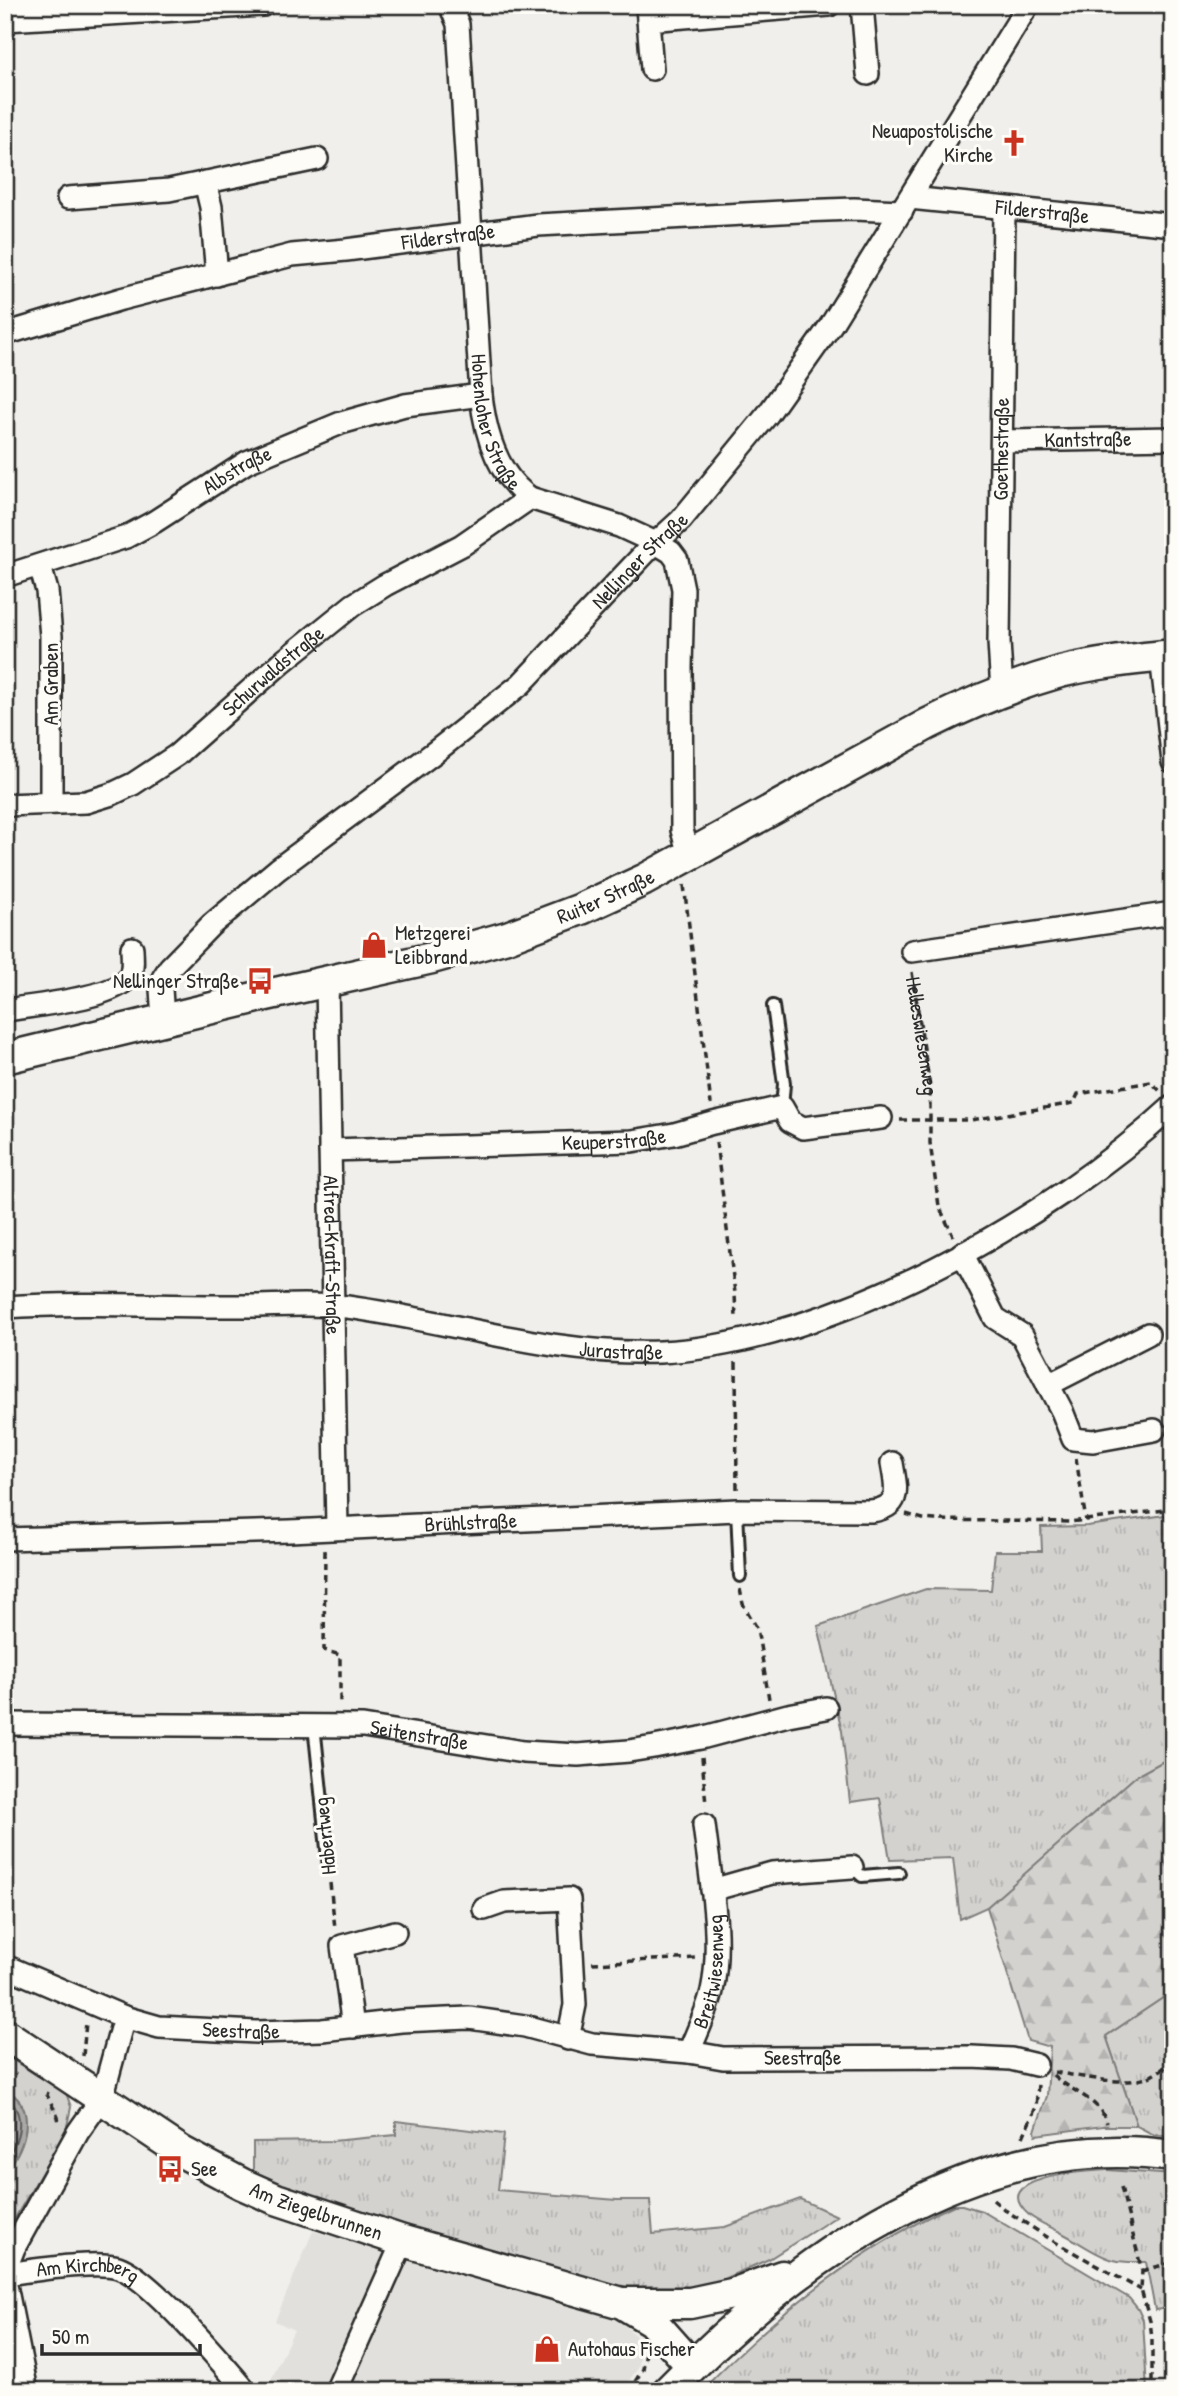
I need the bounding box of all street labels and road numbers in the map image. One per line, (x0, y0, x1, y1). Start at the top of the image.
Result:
street label: Filderstraße (993, 192, 1091, 230)
street label: Filderstraße (399, 216, 497, 257)
street label: Hohenloher Straße (464, 353, 528, 496)
street label: Goethestraße (986, 398, 1016, 500)
street label: Kantstraße (1044, 424, 1132, 454)
street label: Albstraße (197, 438, 276, 501)
street label: Nellinger Straße (585, 507, 695, 615)
street label: Schurwaldstraße (216, 619, 330, 723)
street label: Am Graben (36, 643, 65, 725)
street label: Ruiter Straße (553, 862, 660, 931)
street label: Helleswiesenweg (899, 975, 945, 1096)
street label: Keuperstraße (561, 1121, 668, 1157)
street label: Alfred-Kraft-Straße (317, 1175, 348, 1335)
street label: Jurastraße (578, 1334, 663, 1366)
street label: Brühlstraße (424, 1505, 518, 1539)
street label: Seitenstraße (368, 1712, 470, 1757)
street label: Habertweg (306, 1796, 343, 1876)
street label: Breitwiesenweg (685, 1914, 730, 2033)
street label: Seestraße (202, 2014, 280, 2046)
street label: Seestraße (764, 2043, 841, 2072)
street label: Am Ziegelbrunnen (246, 2174, 386, 2247)
street label: Am Kirchberg (34, 2250, 146, 2290)

